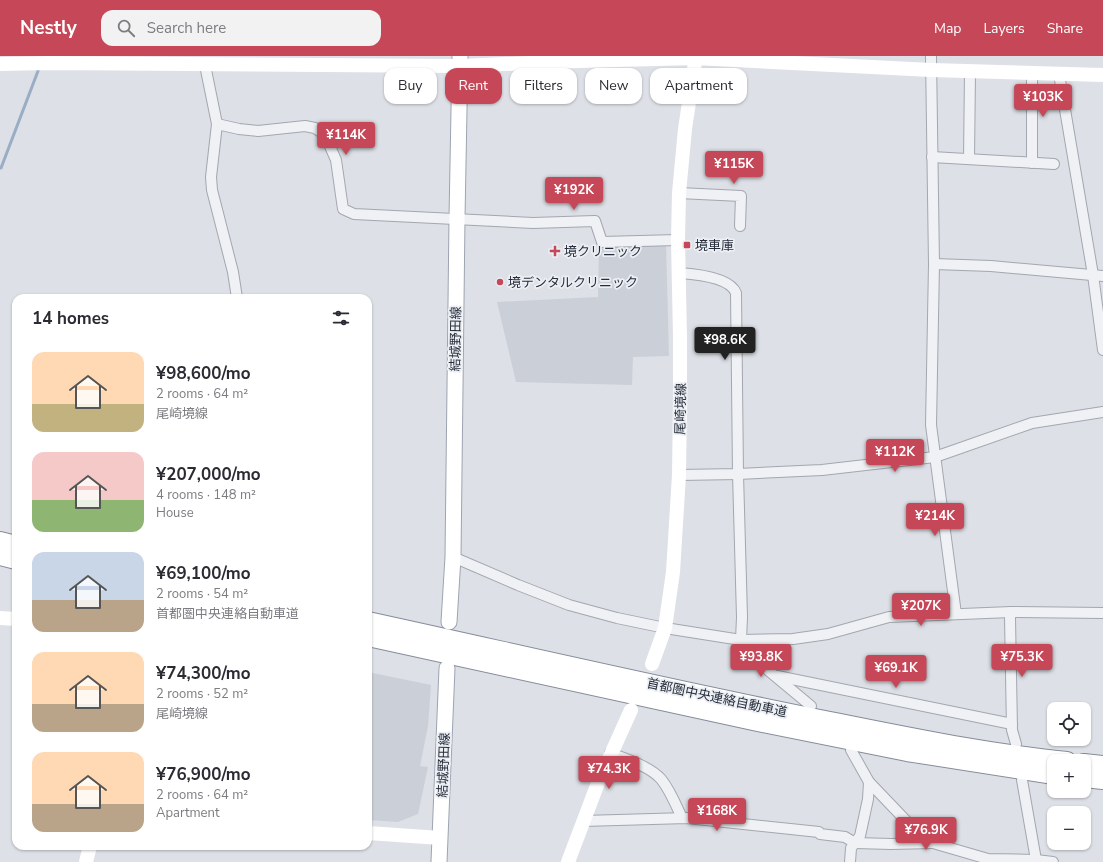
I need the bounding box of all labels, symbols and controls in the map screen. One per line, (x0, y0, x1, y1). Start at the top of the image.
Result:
search box (101, 10, 381, 46)
text: Nestly (20, 15, 77, 41)
icon: search (115, 17, 137, 39)
text: Search here (147, 18, 226, 38)
text: Map (934, 19, 961, 38)
text: Layers (983, 19, 1025, 38)
text: Share (1047, 19, 1083, 38)
chip: Buy (384, 68, 437, 104)
chip: Rent (445, 68, 502, 104)
chip: Filters (510, 68, 577, 104)
chip: New (585, 68, 642, 104)
chip: Apartment (650, 68, 747, 104)
pin: ¥103K (1015, 84, 1071, 118)
text: ¥103K (1023, 88, 1063, 106)
pin: ¥114K (318, 122, 374, 156)
text: ¥114K (326, 126, 366, 144)
pin: ¥115K (706, 151, 762, 185)
text: ¥115K (714, 155, 754, 173)
pin: ¥192K (546, 177, 602, 211)
text: ¥192K (554, 181, 594, 199)
place label: 境車庫 (695, 237, 734, 255)
marker: 境車庫 (682, 240, 692, 250)
place label: 境クリニック (564, 243, 642, 261)
marker: 境クリニック (549, 245, 561, 257)
place label: 境デンタルクリニック (508, 274, 638, 292)
marker: 境デンタルクリニック (495, 277, 505, 287)
street label: 結城野田線 (446, 306, 466, 372)
text: 14 homes (32, 307, 109, 330)
icon: filters (330, 307, 352, 329)
pin: ¥98.6K (692, 327, 758, 361)
text: ¥98.6K (703, 331, 747, 349)
text: ¥98,600/mo (156, 362, 250, 385)
icon: home (64, 368, 112, 416)
street label: 尾崎境線 (672, 383, 690, 435)
text: 2 rooms · 64 m² (156, 385, 248, 403)
text: 尾崎境線 (156, 405, 208, 423)
pin: ¥112K (867, 439, 923, 473)
text: ¥112K (875, 443, 915, 461)
text: ¥207,000/mo (156, 463, 261, 486)
icon: home (64, 468, 112, 516)
text: 4 rooms · 148 m² (156, 486, 256, 504)
pin: ¥214K (907, 503, 963, 537)
text: House (156, 504, 194, 522)
text: ¥214K (915, 507, 955, 525)
text: ¥69,100/mo (156, 562, 250, 585)
icon: home (64, 568, 112, 616)
text: 2 rooms · 54 m² (156, 585, 248, 603)
pin: ¥207K (893, 593, 949, 627)
text: ¥207K (901, 597, 941, 615)
text: 首都圏中央連絡自動車道 (156, 605, 299, 623)
pin: ¥93.8K (728, 644, 794, 678)
pin: ¥75.3K (989, 644, 1055, 678)
text: ¥93.8K (739, 648, 783, 666)
text: ¥75.3K (1000, 648, 1044, 666)
pin: ¥69.1K (863, 655, 929, 689)
text: ¥69.1K (874, 659, 918, 677)
text: ¥74,300/mo (156, 662, 250, 685)
icon: home (64, 668, 112, 716)
street label: 首都圏中央連絡自動車道 (645, 674, 789, 722)
text: 2 rooms · 52 m² (156, 685, 248, 703)
map controls (1047, 702, 1091, 850)
button: locate (1047, 702, 1091, 746)
text: 尾崎境線 (156, 705, 208, 723)
street label: 結城野田線 (434, 732, 454, 798)
button: + (1047, 754, 1091, 798)
pin: ¥74.3K (576, 756, 642, 790)
text: ¥74.3K (587, 760, 631, 778)
text: ¥76,900/mo (156, 763, 250, 786)
icon: home (64, 768, 112, 816)
text: 2 rooms · 64 m² (156, 786, 248, 804)
pin: ¥168K (689, 798, 745, 832)
text: ¥168K (697, 802, 737, 820)
text: Apartment (156, 804, 219, 822)
button: − (1047, 806, 1091, 850)
pin: ¥76.9K (893, 817, 959, 851)
text: ¥76.9K (904, 821, 948, 839)

